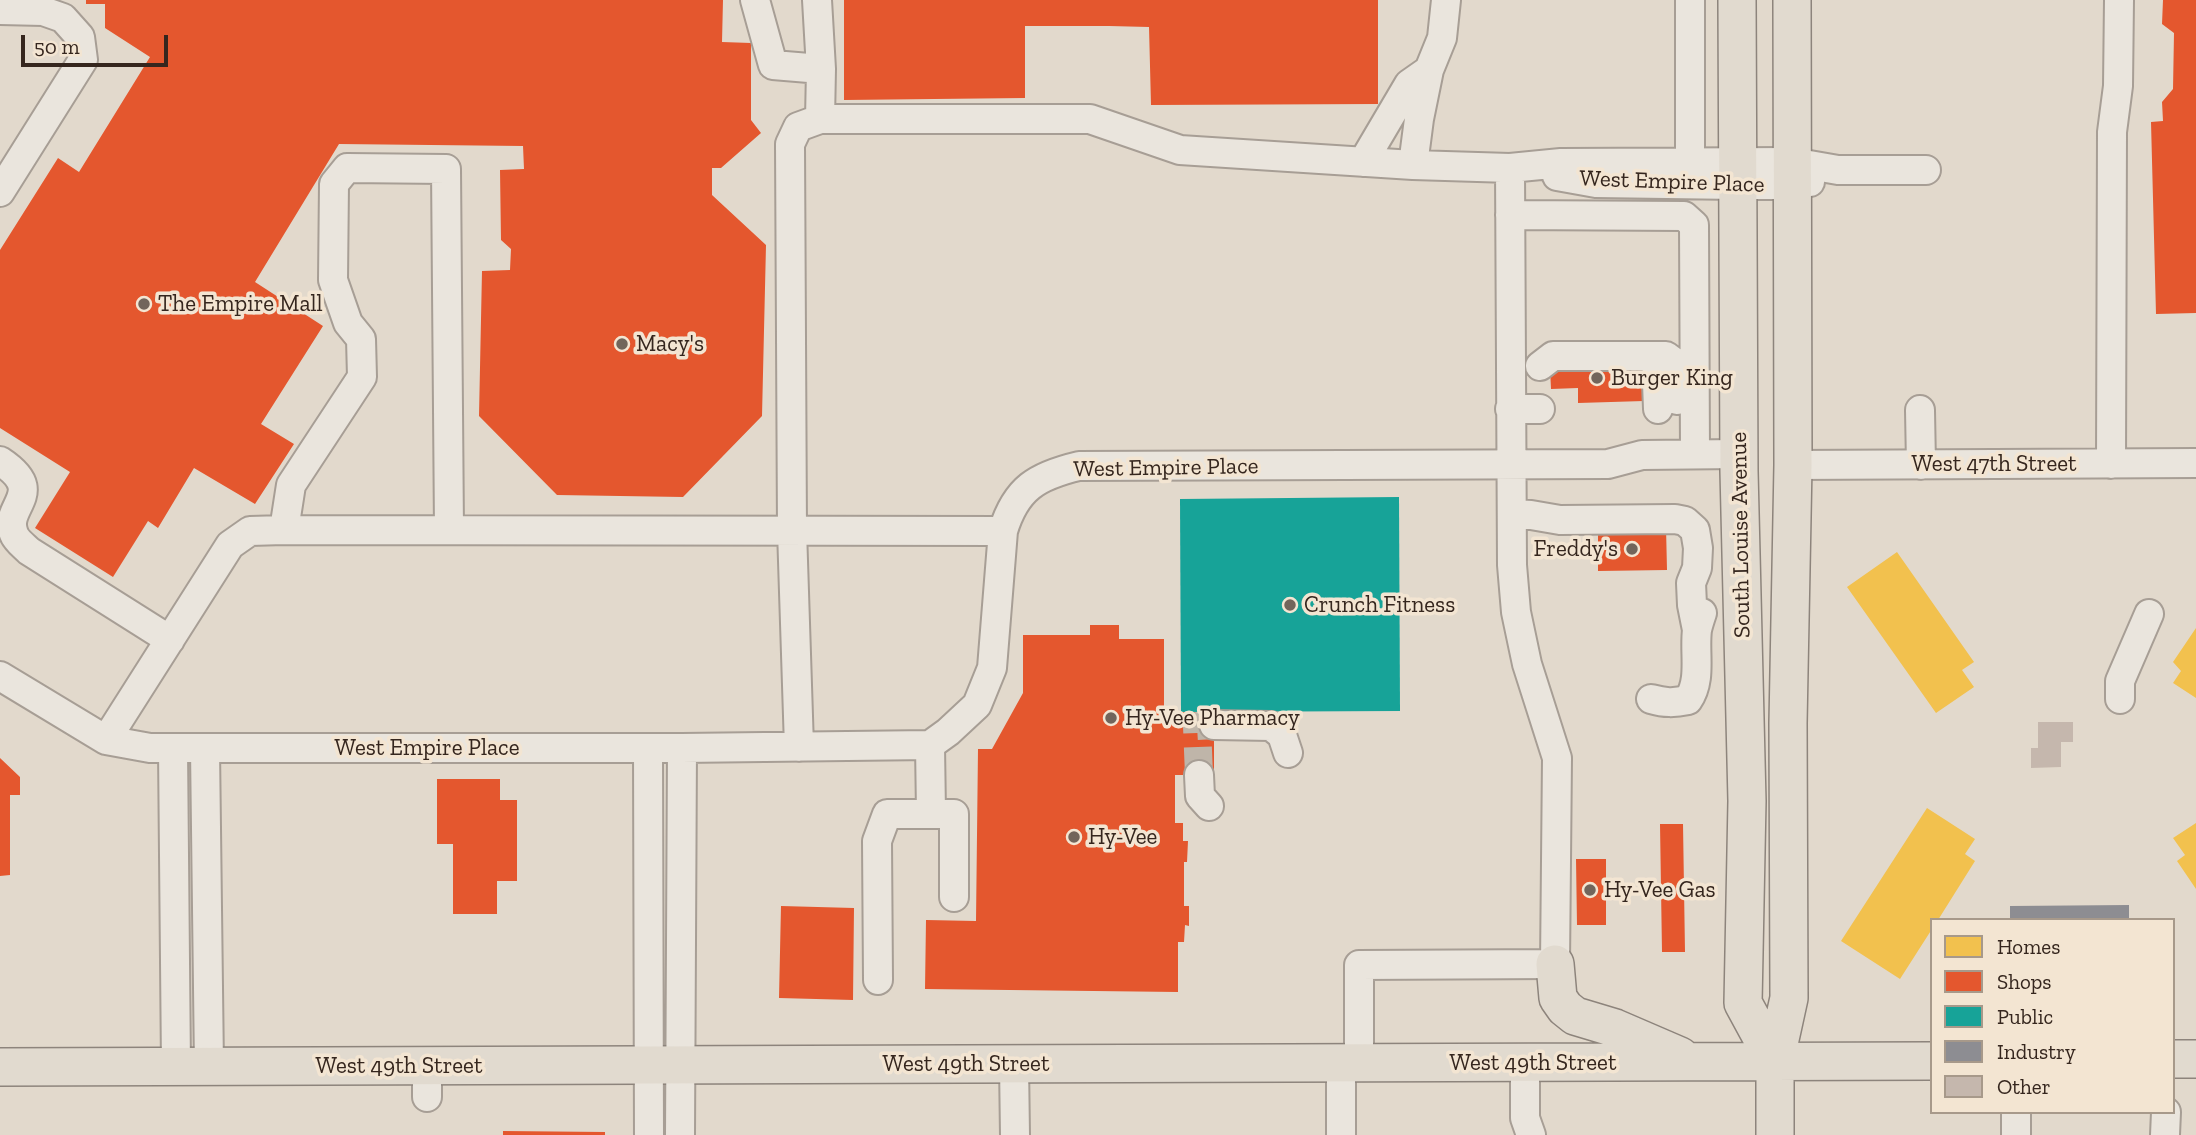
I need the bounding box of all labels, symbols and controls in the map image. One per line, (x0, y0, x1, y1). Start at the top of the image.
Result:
scale bar (24, 21, 172, 65)
text: 50 m (34, 34, 80, 59)
street label: West Empire Place (1579, 165, 1765, 199)
place label: The Empire Mall (158, 290, 323, 318)
marker: The Empire Mall (136, 296, 152, 312)
place label: Macy's (636, 330, 704, 358)
marker: Macy's (614, 336, 630, 352)
place label: Burger King (1611, 364, 1733, 392)
marker: Burger King (1589, 370, 1605, 386)
street label: South Louise Avenue (1725, 432, 1757, 638)
street label: West 47th Street (1911, 450, 2077, 478)
street label: West Empire Place (1073, 453, 1259, 483)
place label: Freddy's (1533, 535, 1618, 563)
marker: Freddy's (1624, 541, 1640, 557)
place label: Crunch Fitness (1304, 591, 1455, 619)
marker: Crunch Fitness (1282, 597, 1298, 613)
place label: Hy-Vee Pharmacy (1125, 704, 1300, 732)
marker: Hy-Vee Pharmacy (1103, 710, 1119, 726)
street label: West Empire Place (334, 734, 520, 762)
place label: Hy-Vee (1088, 823, 1157, 851)
marker: Hy-Vee (1066, 829, 1082, 845)
place label: Hy-Vee Gas (1604, 876, 1716, 904)
marker: Hy-Vee Gas (1582, 882, 1598, 898)
legend (1930, 918, 2175, 1114)
text: Homes (1997, 934, 2060, 959)
text: Shops (1997, 969, 2051, 994)
text: Public (1997, 1004, 2053, 1029)
text: Industry (1997, 1039, 2076, 1064)
street label: West 49th Street (1450, 1049, 1616, 1077)
street label: West 49th Street (883, 1050, 1049, 1078)
street label: West 49th Street (316, 1052, 482, 1080)
text: Other (1997, 1074, 2051, 1099)

